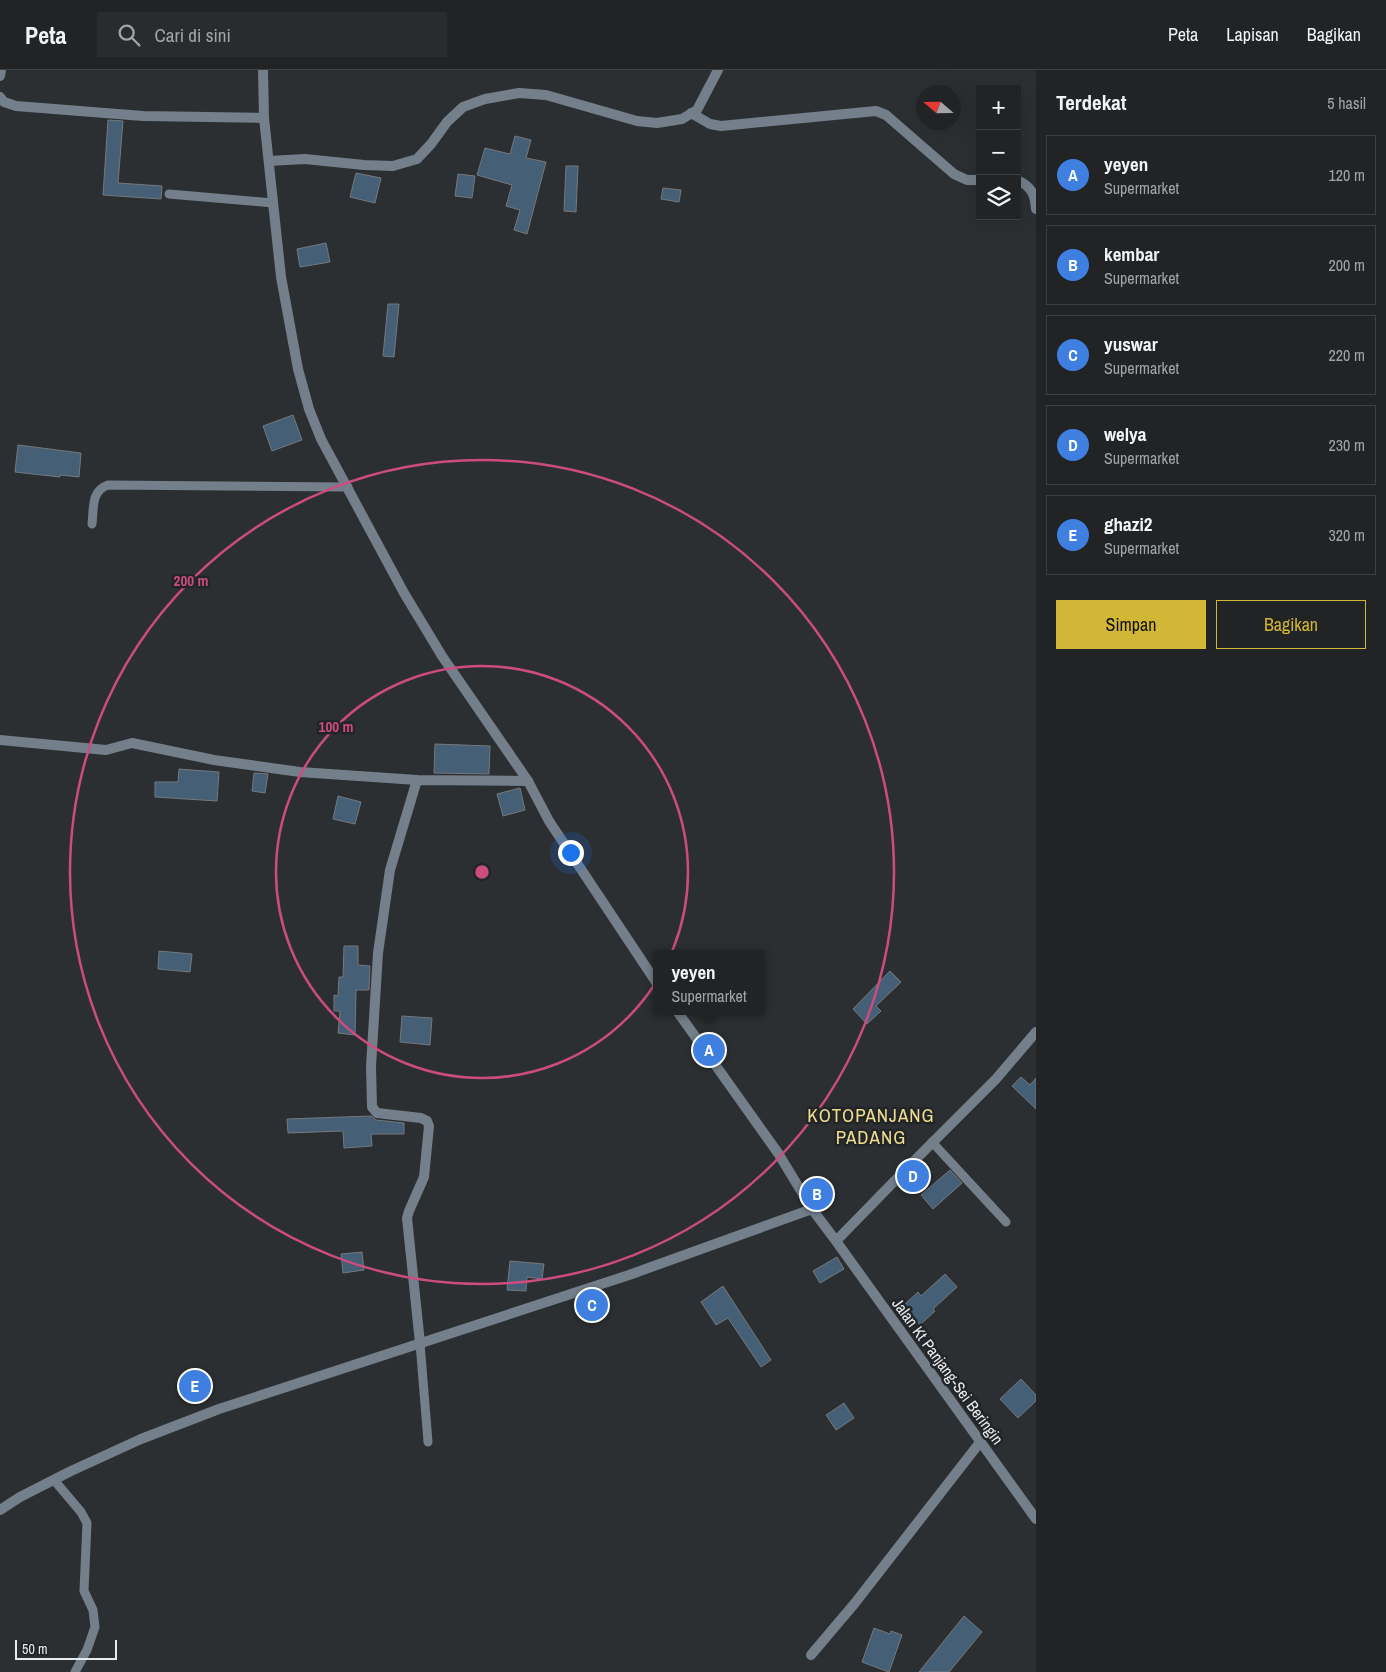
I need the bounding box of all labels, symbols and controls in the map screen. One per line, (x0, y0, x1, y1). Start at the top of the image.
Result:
search box (97, 12, 447, 57)
text: Peta (25, 19, 67, 51)
icon: search (115, 21, 143, 49)
text: Cari di sini (155, 22, 231, 48)
text: Peta (1168, 22, 1198, 47)
text: Lapisan (1226, 22, 1279, 47)
text: Bagikan (1307, 22, 1361, 47)
north arrow (916, 85, 961, 130)
map controls (976, 85, 1021, 220)
button: + (976, 85, 1021, 130)
text: Terdekat (1056, 88, 1127, 117)
text: 5 hasil (1327, 92, 1366, 114)
button: − (976, 130, 1021, 175)
text: yeyen (1104, 151, 1148, 177)
text: A (1068, 164, 1078, 186)
text: 120 m (1329, 164, 1365, 186)
button: layers (976, 175, 1021, 220)
text: Supermarket (1104, 177, 1179, 199)
text: kembar (1104, 241, 1159, 267)
text: B (1068, 254, 1078, 276)
text: 200 m (1329, 254, 1365, 276)
text: Supermarket (1104, 267, 1179, 289)
text: yuswar (1104, 331, 1158, 357)
text: C (1068, 344, 1078, 366)
text: 220 m (1329, 344, 1365, 366)
text: Supermarket (1104, 357, 1179, 379)
text: welya (1104, 421, 1146, 447)
text: D (1068, 434, 1078, 456)
text: 230 m (1329, 434, 1365, 456)
text: Supermarket (1104, 447, 1179, 469)
text: ghazi2 (1104, 511, 1153, 537)
text: E (1069, 524, 1077, 546)
text: 320 m (1329, 524, 1365, 546)
text: Supermarket (1104, 537, 1179, 559)
text: 200 m (174, 570, 208, 591)
button: Simpan (1056, 600, 1206, 649)
button: Bagikan (1216, 600, 1366, 649)
text: 100 m (319, 716, 353, 737)
your location (558, 840, 584, 866)
centre of rings (473, 863, 491, 881)
popup (653, 950, 765, 1015)
text: yeyen (671, 959, 716, 985)
text: Supermarket (671, 985, 747, 1007)
pin: A (693, 1031, 725, 1069)
district label: KOTOPANJANG PADANG (807, 1102, 935, 1150)
pin: D (897, 1157, 929, 1195)
pin: B (801, 1175, 833, 1213)
pin: C (576, 1286, 608, 1324)
street label: Jalan Kt Panjang-Sei Beringin (887, 1293, 1009, 1449)
pin: E (179, 1367, 211, 1405)
scale bar (15, 1637, 118, 1660)
text: 50 m (22, 1640, 48, 1658)

